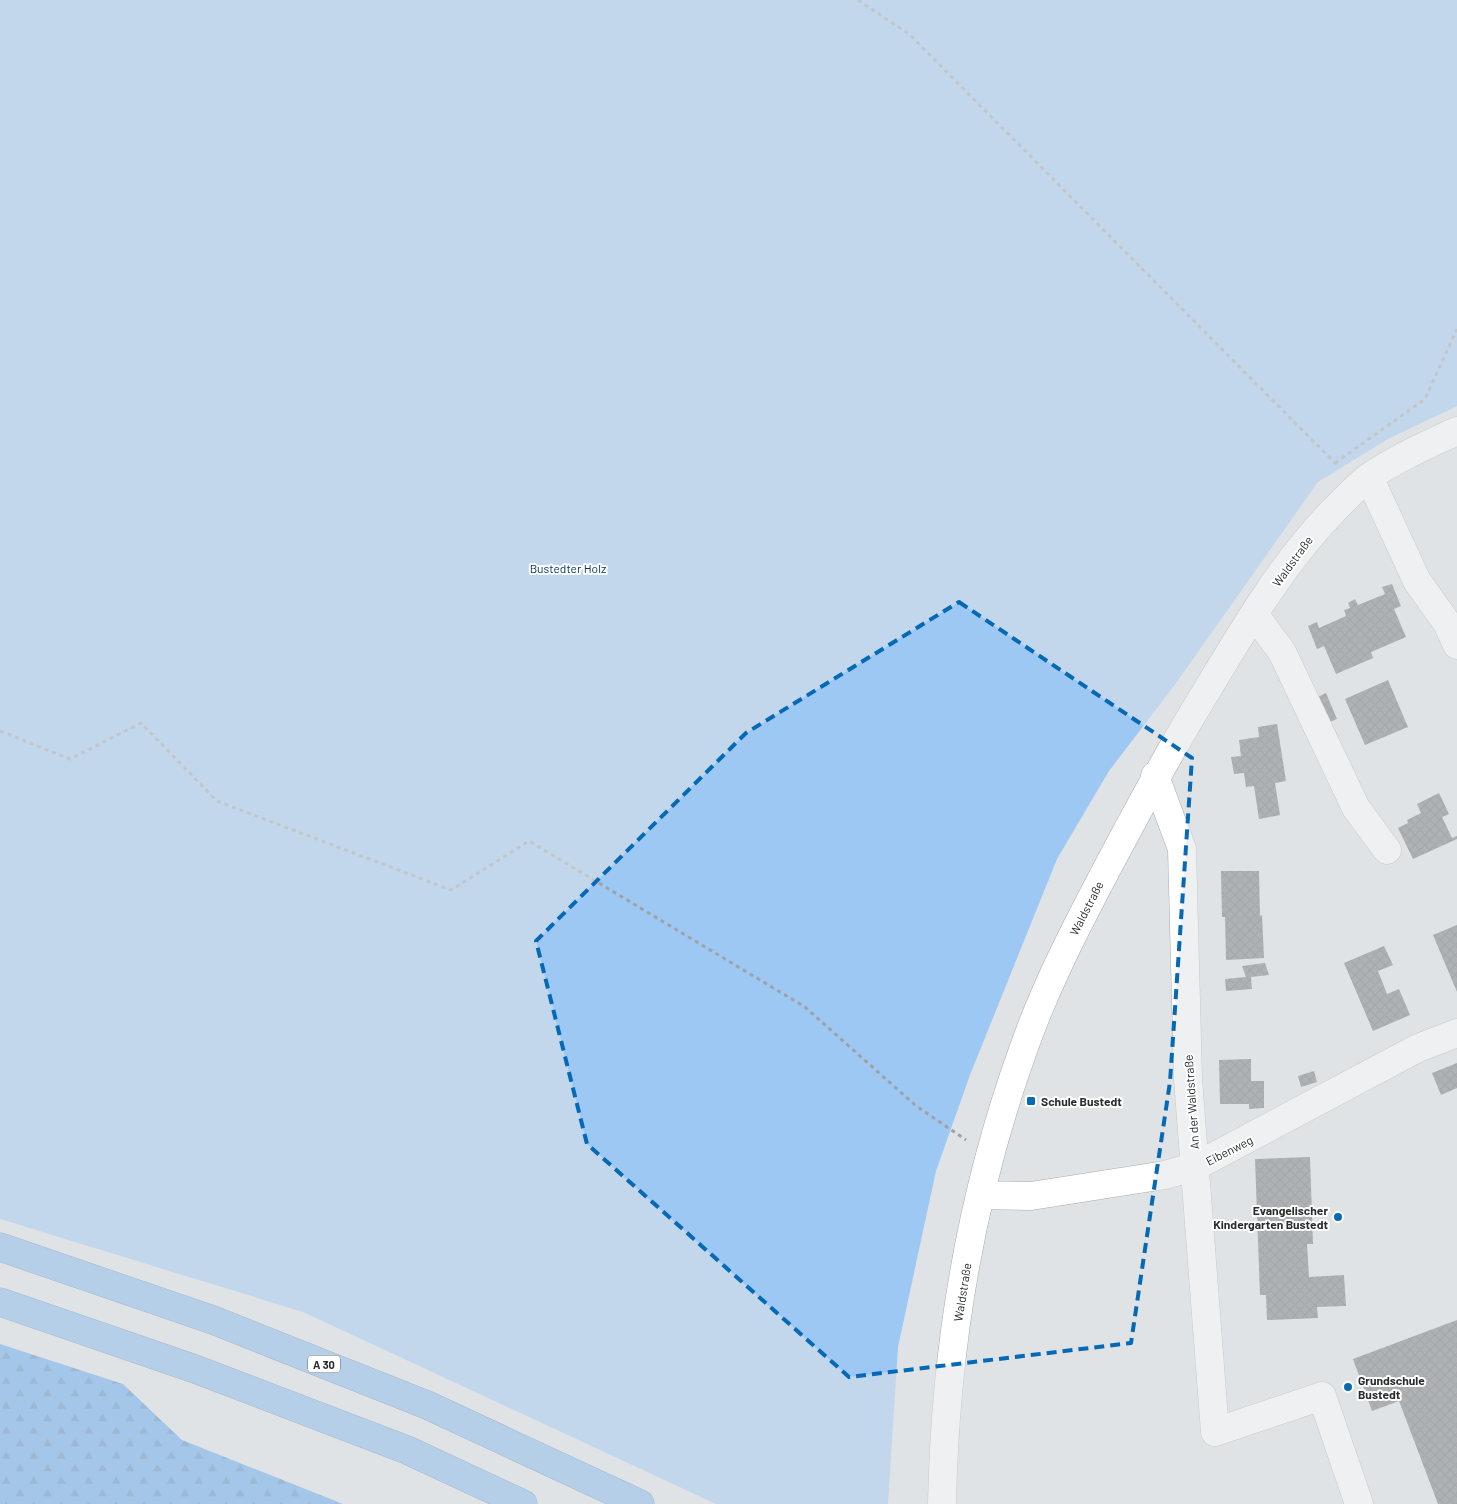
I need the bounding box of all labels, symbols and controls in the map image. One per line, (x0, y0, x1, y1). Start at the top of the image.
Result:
street label: Waldstraße (1269, 533, 1315, 589)
park label: Bustedter Holz (530, 561, 606, 575)
street label: Waldstraße (1066, 878, 1106, 938)
street label: An der Waldstraße (1181, 1054, 1201, 1150)
place label: Schule Bustedt (1041, 1094, 1122, 1108)
marker: Schule Bustedt (1025, 1095, 1037, 1107)
street label: Eibenweg (1203, 1132, 1255, 1168)
place label: Evangelischer Kindergarten Bustedt (1213, 1203, 1328, 1231)
marker: Evangelischer Kindergarten Bustedt (1332, 1211, 1344, 1223)
street label: Waldstraße (950, 1262, 974, 1322)
road number: A 30 (308, 1356, 340, 1372)
place label: Grundschule Bustedt (1358, 1373, 1425, 1401)
marker: Grundschule Bustedt (1342, 1381, 1354, 1393)

